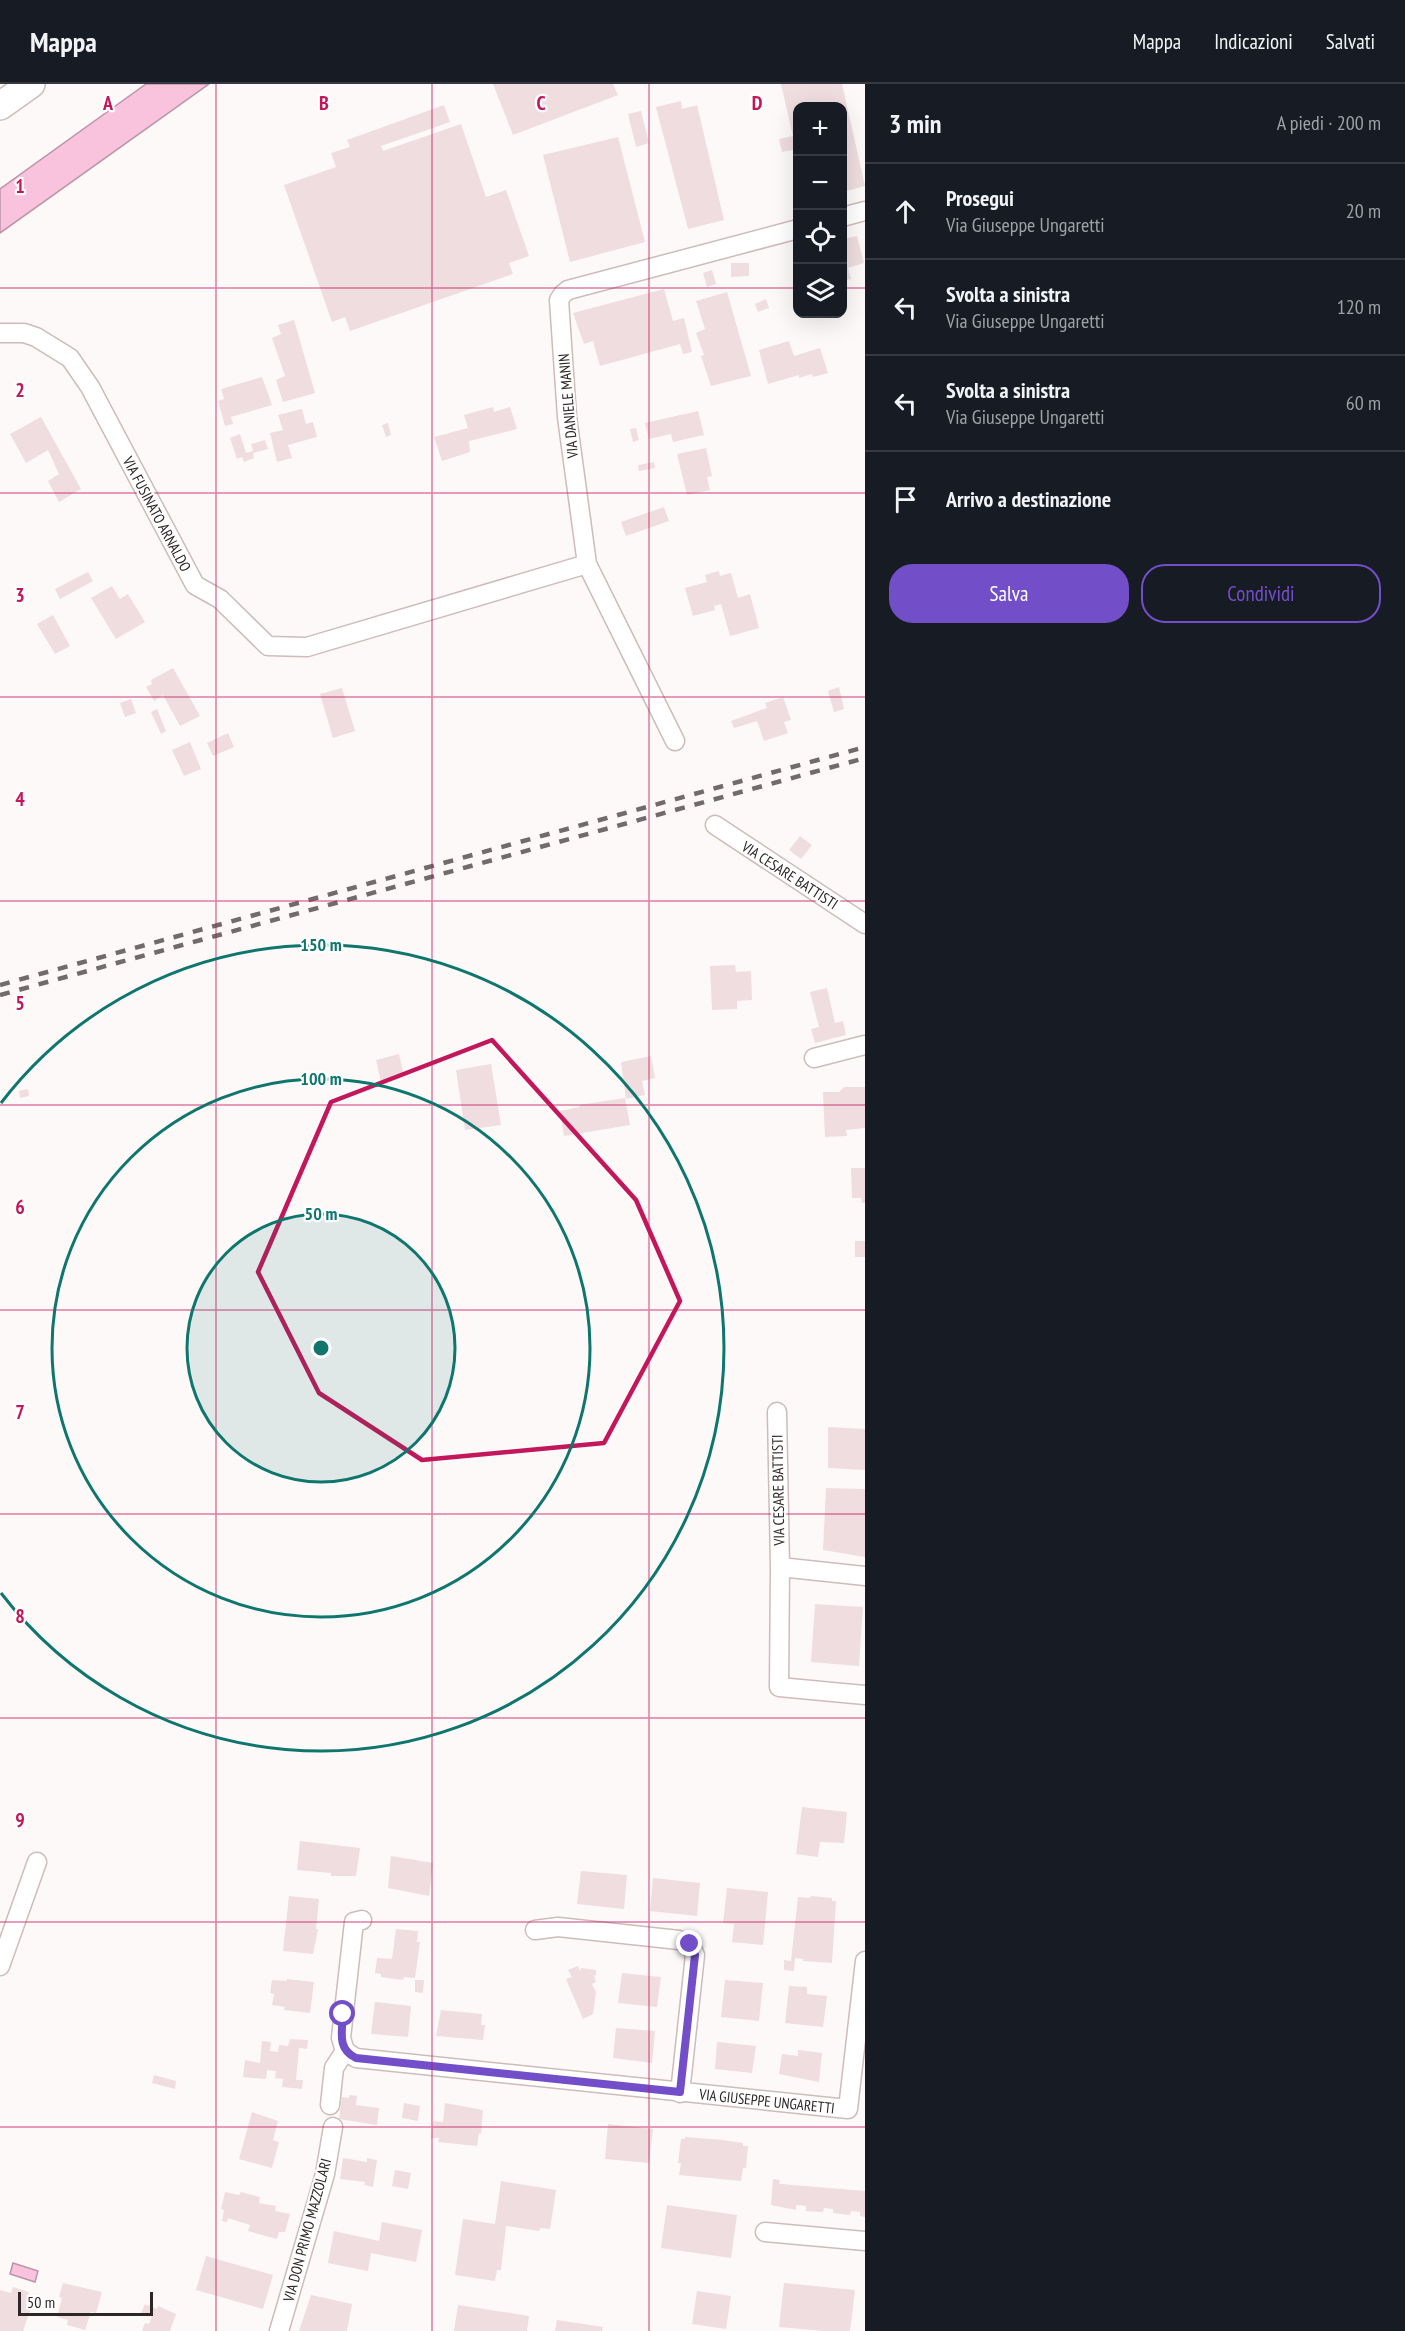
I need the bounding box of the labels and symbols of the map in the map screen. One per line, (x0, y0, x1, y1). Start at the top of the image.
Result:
text: A (102, 90, 114, 116)
text: B (319, 90, 329, 116)
text: C (536, 90, 546, 116)
text: D (752, 90, 763, 116)
text: 1 (15, 173, 25, 199)
street label: VIA DANIELE MANIN (554, 353, 582, 460)
text: 2 (15, 377, 25, 403)
street label: VIA FUSINATO ARNALDO (118, 452, 195, 575)
text: 3 (15, 582, 25, 608)
text: 4 (15, 786, 25, 812)
street label: VIA CESARE BATTISTI (737, 836, 842, 913)
text: 150 m (300, 933, 342, 956)
text: 5 (15, 990, 25, 1016)
text: 100 m (300, 1067, 342, 1090)
text: 6 (15, 1194, 25, 1220)
text: 50 m (305, 1202, 337, 1225)
centre of rings (311, 1338, 331, 1358)
text: 7 (15, 1399, 25, 1425)
street label: VIA CESARE BATTISTI (768, 1434, 788, 1547)
text: 8 (15, 1603, 25, 1629)
text: 9 (15, 1807, 25, 1833)
route end (676, 1930, 702, 1956)
route start (329, 2000, 355, 2026)
street label: VIA GIUSEPPE UNGARETTI (697, 2084, 836, 2118)
street label: VIA DON PRIMO MAZZOLARI (278, 2156, 335, 2305)
scale bar (18, 2289, 153, 2316)

